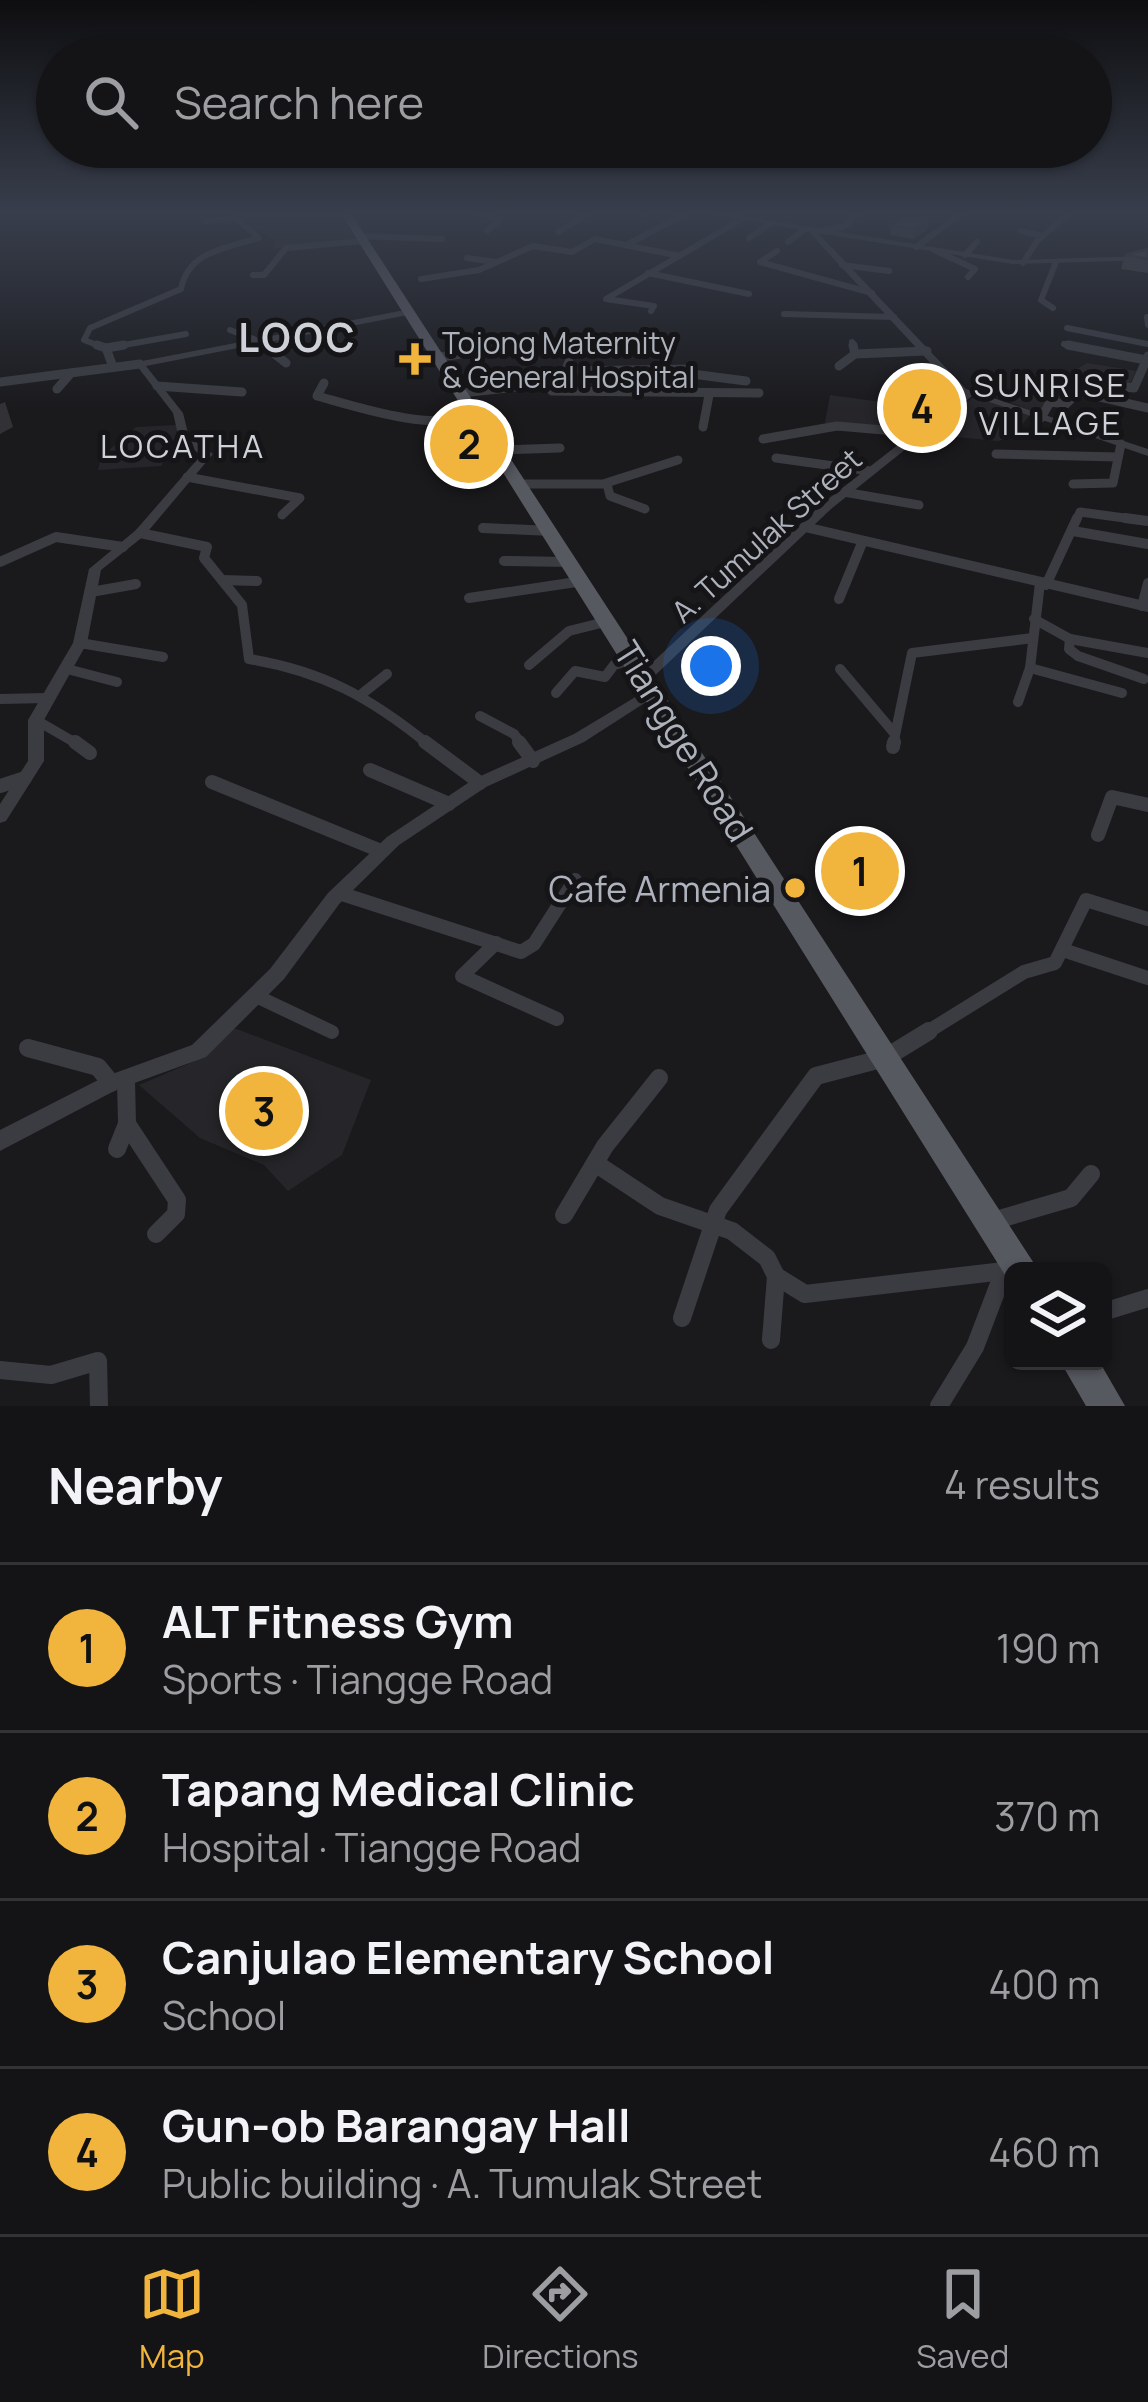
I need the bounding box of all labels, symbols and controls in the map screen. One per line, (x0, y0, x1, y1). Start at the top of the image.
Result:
search box (36, 36, 1112, 168)
icon: search (78, 69, 144, 135)
text: Search here (174, 71, 424, 133)
district label: LOOC (238, 310, 358, 364)
place label: Tojong Maternity & General Hospital (442, 322, 695, 397)
marker: Tojong Maternity & General Hospital (399, 343, 431, 375)
district label: SUNRISE VILLAGE (974, 362, 1128, 445)
pin: 4 (883, 363, 961, 453)
pin: 2 (430, 399, 508, 489)
district label: LOCATHA (100, 423, 266, 468)
street label: A. Tumulak Street (662, 439, 870, 631)
street label: Tiangge Road (603, 632, 765, 850)
your location (681, 636, 741, 696)
pin: 1 (821, 826, 899, 916)
place label: Cafe Armenia (548, 864, 771, 913)
marker: Cafe Armenia (782, 875, 808, 901)
pin: 3 (225, 1066, 303, 1156)
map controls (1004, 1262, 1112, 1370)
button: layers (1004, 1262, 1112, 1370)
text: Nearby (48, 1450, 223, 1519)
text: 4 results (944, 1457, 1100, 1511)
text: ALT Fitness Gym (162, 1590, 513, 1652)
text: 1 (78, 1621, 96, 1675)
text: 190 m (996, 1621, 1100, 1675)
text: Sports · Tiangge Road (162, 1652, 553, 1706)
text: Tapang Medical Clinic (162, 1758, 635, 1820)
text: 2 (75, 1789, 99, 1843)
text: 370 m (994, 1789, 1100, 1843)
text: Hospital · Tiangge Road (162, 1820, 581, 1874)
text: Canjulao Elementary School (162, 1926, 774, 1988)
text: 3 (76, 1957, 98, 2011)
text: 400 m (989, 1957, 1100, 2011)
text: School (162, 1988, 286, 2042)
text: Gun-ob Barangay Hall (162, 2094, 631, 2156)
text: 4 (75, 2125, 99, 2179)
text: 460 m (988, 2125, 1100, 2179)
text: Public building · A. Tumulak Street (162, 2156, 762, 2210)
tab: Map (139, 2261, 205, 2378)
tab: Directions (482, 2261, 639, 2378)
tab: Saved (916, 2261, 1009, 2378)

